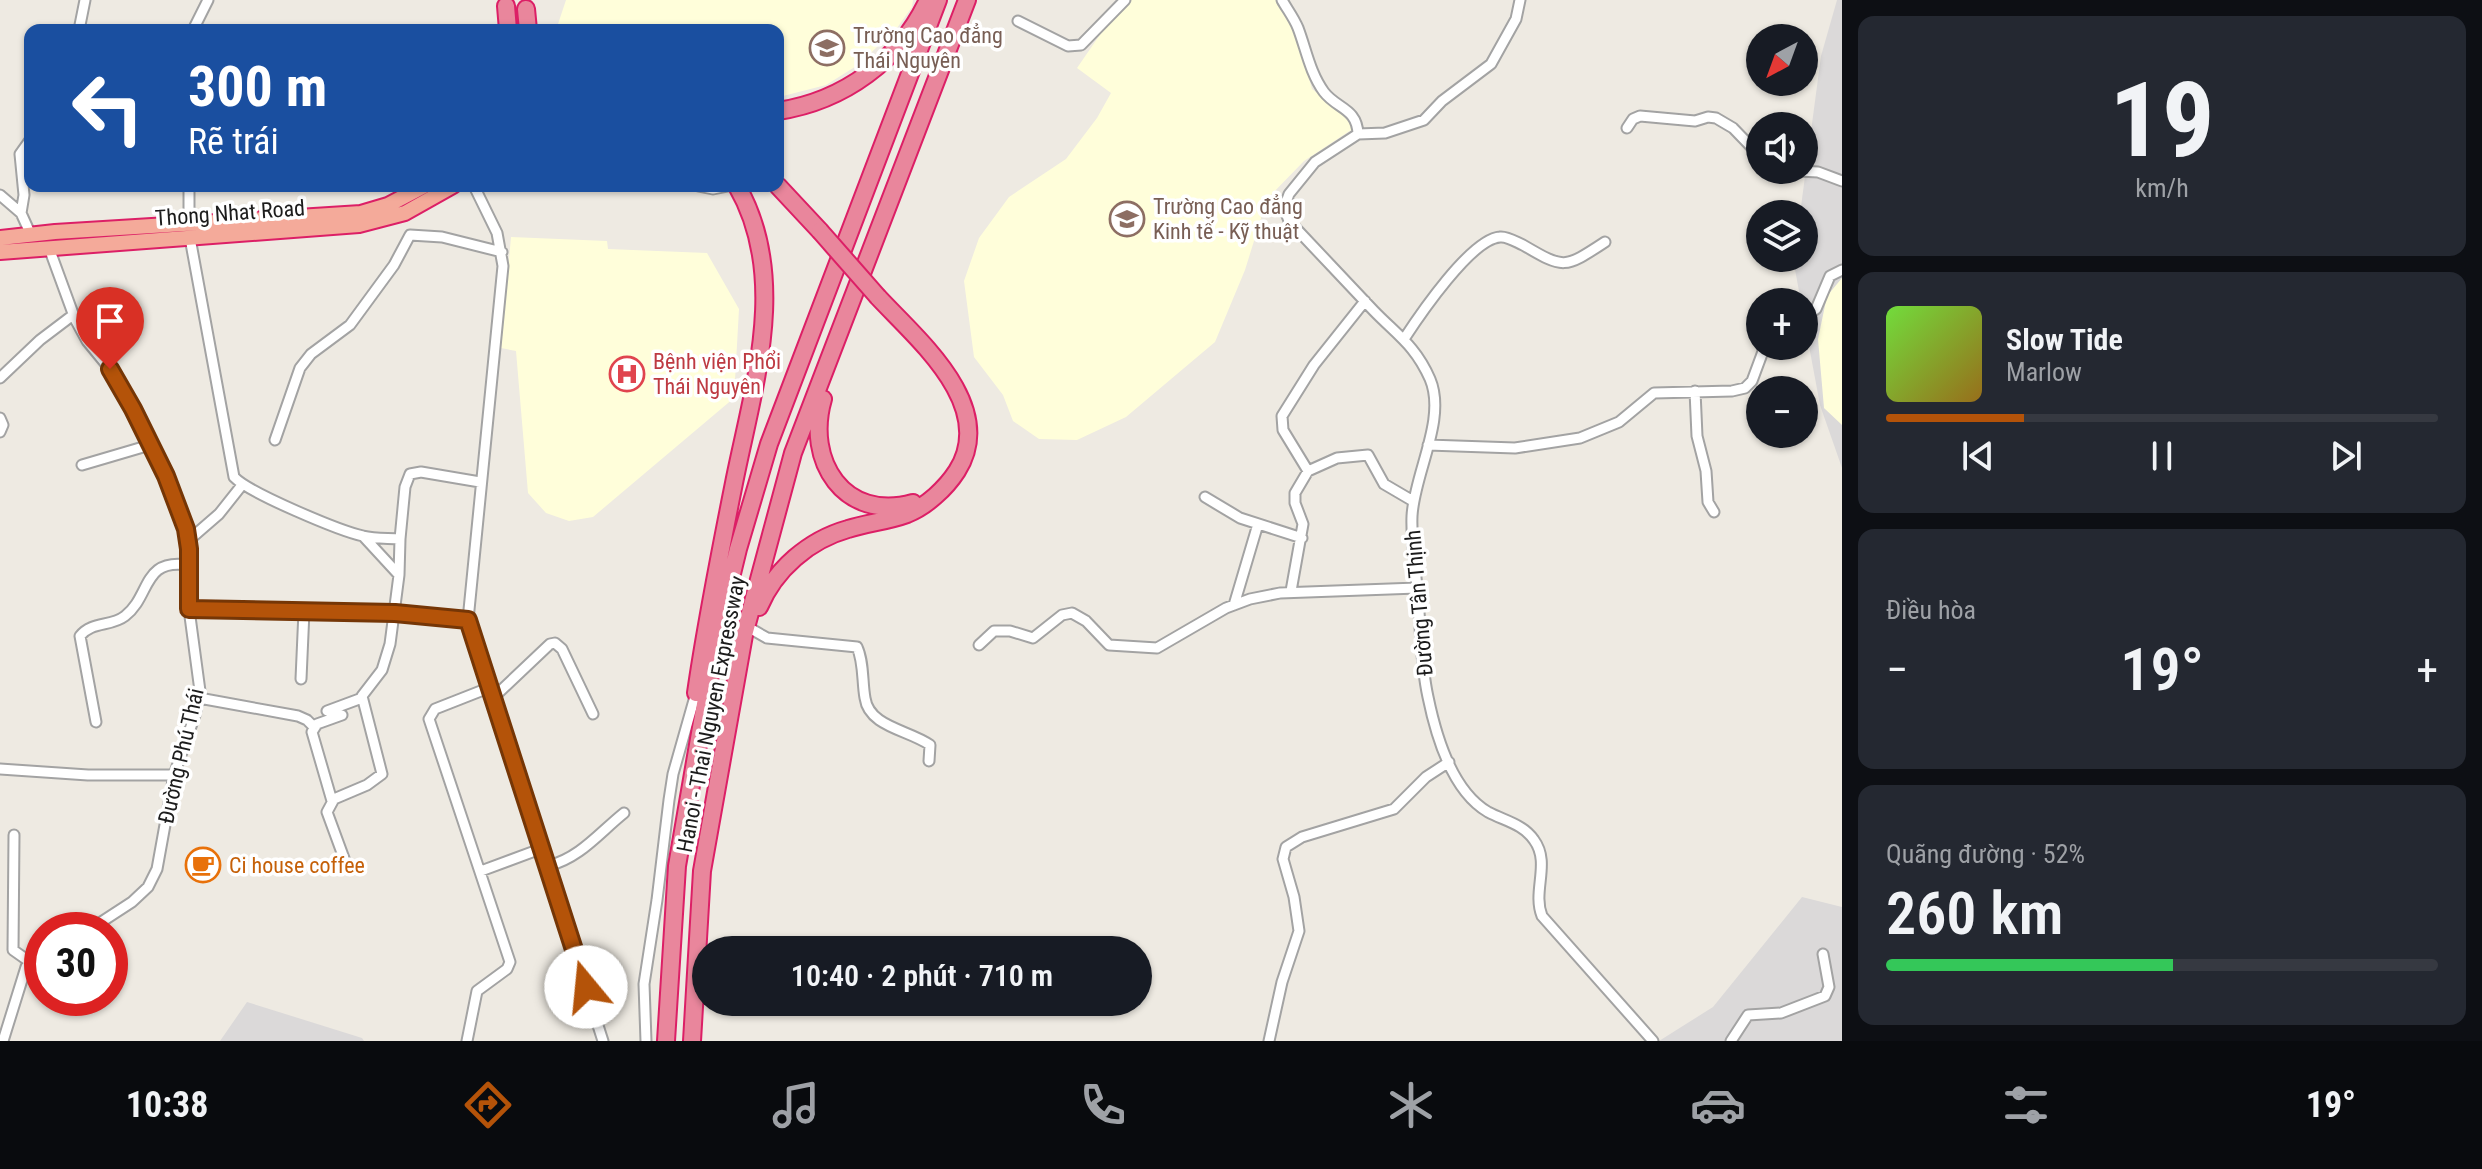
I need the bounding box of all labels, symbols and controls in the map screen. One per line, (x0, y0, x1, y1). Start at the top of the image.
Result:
place label: Trường Cao đẳng Thái Nguyên (853, 23, 1003, 73)
north arrow (1746, 24, 1818, 96)
map controls (1746, 24, 1818, 448)
school or university icon: Trường Cao đẳng Thái Nguyên (808, 29, 846, 67)
text: 300 m (188, 54, 327, 120)
icon: left (56, 56, 160, 160)
text: 19 (2109, 60, 2215, 181)
button: sound (1746, 112, 1818, 184)
text: Rẽ trái (188, 121, 279, 163)
text: km/h (2135, 173, 2189, 203)
place label: Trường Cao đẳng Kinh tế - Kỹ thuật (1153, 194, 1303, 244)
street label: Thong Nhat Road (154, 195, 306, 231)
school or university icon: Trường Cao đẳng Kinh tế - Kỹ thuật (1108, 200, 1146, 238)
button: layers (1746, 200, 1818, 272)
pin (76, 287, 144, 369)
button: + (1746, 288, 1818, 360)
icon: arrive (88, 299, 132, 343)
text: Slow Tide (2006, 322, 2123, 357)
place label: Bệnh viện Phổi Thái Nguyên (653, 349, 781, 399)
hospital icon: Bệnh viện Phổi Thái Nguyên (608, 355, 646, 393)
text: Marlow (2006, 357, 2082, 387)
button: − (1746, 376, 1818, 448)
icon: previous (1956, 434, 2000, 478)
icon: pause (2140, 434, 2184, 478)
icon: next (2324, 434, 2368, 478)
street label: Đường Tân Thịnh (1400, 529, 1438, 677)
street label: Hanoi - Thai Nguyen Expressway (672, 574, 750, 854)
text: Điều hòa (1886, 595, 1976, 625)
text: 19° (2120, 634, 2204, 705)
text: − (1886, 644, 1908, 696)
text: + (2416, 644, 2438, 696)
street label: Đường Phú Thái (153, 686, 209, 826)
text: Quãng đường · 52% (1886, 839, 2085, 869)
cafe icon: Ci house coffee (184, 846, 222, 884)
place label: Ci house coffee (229, 853, 365, 878)
text: 260 km (1886, 878, 2063, 949)
speed limit sign: 30 (24, 912, 128, 1016)
position arrow (544, 945, 628, 1029)
text: 10:40 · 2 phút · 710 m (791, 958, 1053, 993)
icon: directions (460, 1077, 516, 1133)
icon: music (768, 1077, 824, 1133)
icon: phone (1075, 1077, 1131, 1133)
icon: climate (1383, 1077, 1439, 1133)
icon: car (1690, 1077, 1746, 1133)
icon: filters (1998, 1077, 2054, 1133)
text: 10:38 (126, 1084, 208, 1126)
text: 19° (2306, 1084, 2356, 1126)

